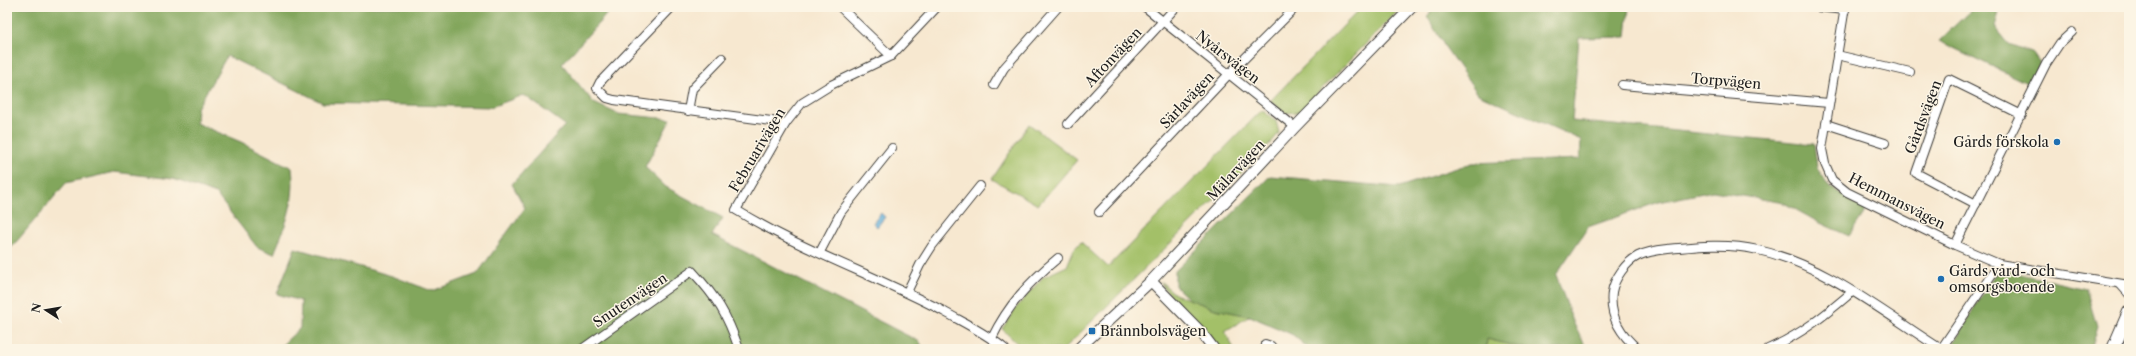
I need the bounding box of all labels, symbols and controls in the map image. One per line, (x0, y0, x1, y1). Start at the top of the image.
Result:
street label: Aftonvägen (1080, 23, 1145, 91)
street label: Nyårsvägen (1192, 26, 1264, 88)
street label: Särlavägen (1156, 68, 1218, 132)
street label: Torpvägen (1690, 69, 1762, 93)
street label: Gårdsvägen (1901, 77, 1945, 156)
street label: Februarivägen (725, 104, 789, 195)
place label: Gårds förskola (1953, 133, 2050, 151)
street label: Mälarvägen (1203, 135, 1269, 204)
marker: Gårds förskola (2052, 137, 2062, 147)
street label: Hemmansvägen (1846, 169, 1949, 233)
place label: Gårds vård- och omsorgsboende (1949, 262, 2055, 296)
street label: Snutenvägen (590, 269, 671, 331)
marker: Gårds vård- och omsorgsboende (1936, 274, 1946, 284)
north arrow (26, 290, 66, 330)
text: N (28, 301, 44, 314)
place label: Brännbolsvägen (1100, 322, 1206, 340)
marker: Brännbolsvägen (1087, 326, 1097, 336)

